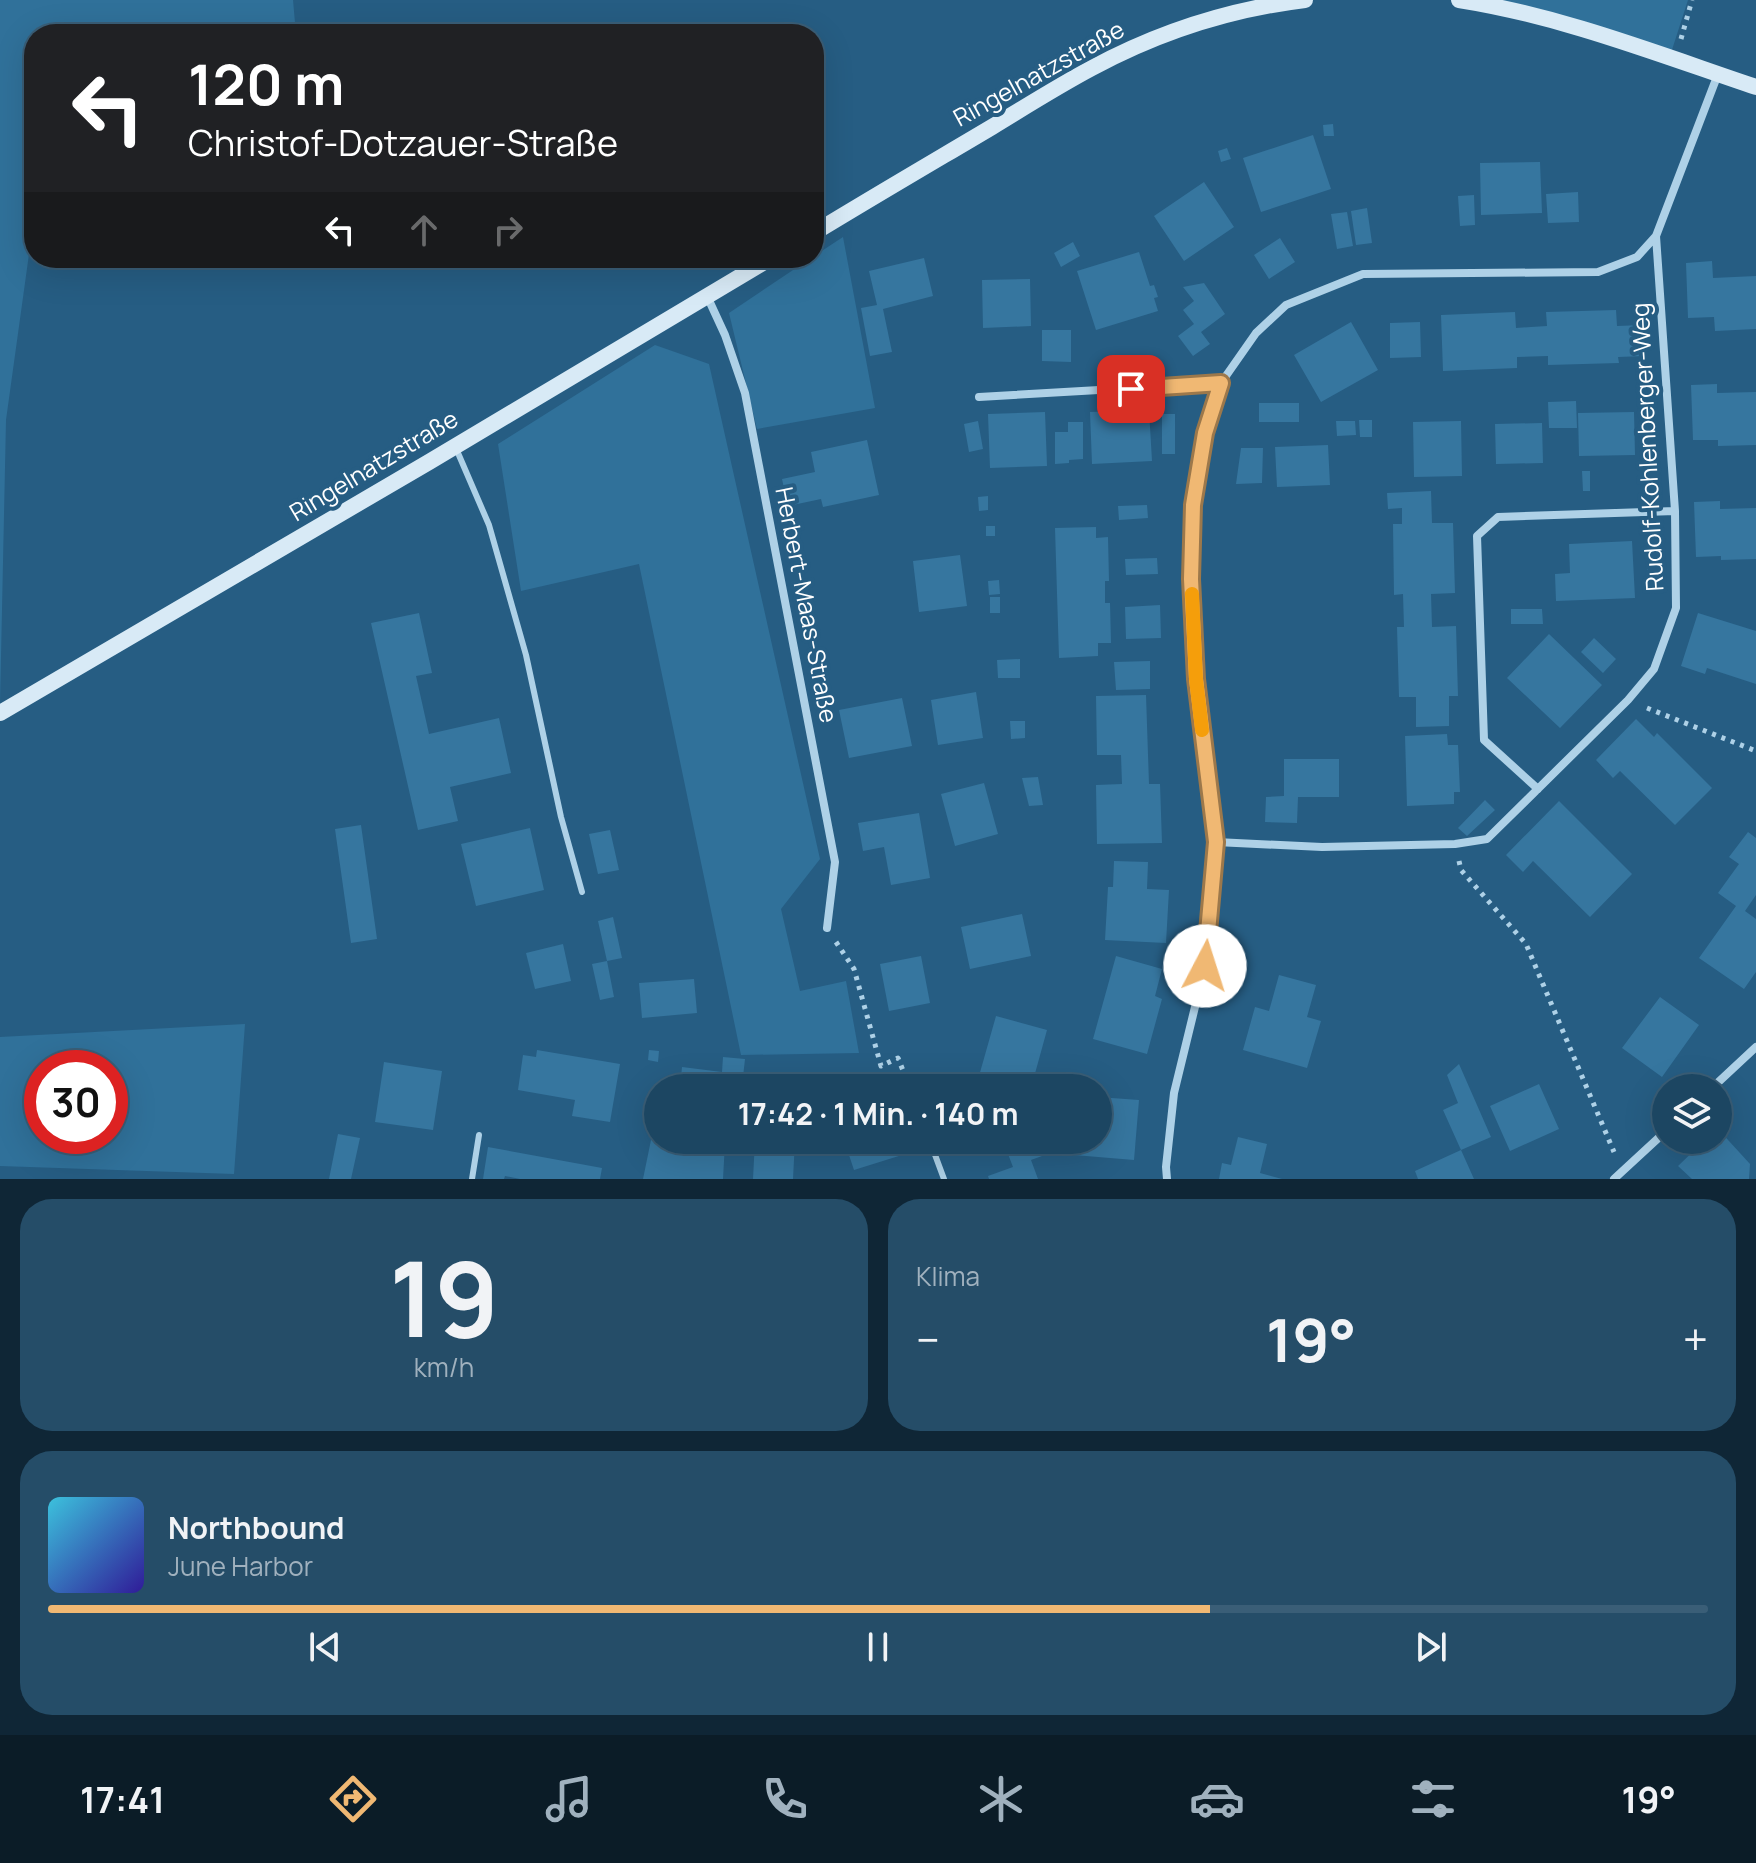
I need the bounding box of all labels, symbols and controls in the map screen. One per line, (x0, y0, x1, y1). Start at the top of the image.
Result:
street label: Ringelnatzstraße (947, 12, 1130, 133)
text: 120 m (188, 45, 344, 122)
icon: left (56, 56, 160, 160)
text: Christof-Dotzauer-Straße (188, 118, 618, 167)
icon: left (318, 208, 362, 252)
icon: ahead (402, 208, 446, 252)
icon: right (486, 208, 530, 252)
street label: Rudolf-Kohlenberger-Weg (1622, 302, 1671, 592)
pin (1097, 355, 1165, 423)
icon: arrive (1109, 367, 1153, 411)
street label: Ringelnatzstraße (283, 401, 464, 528)
street label: Herbert-Maas-Straße (768, 484, 847, 725)
position arrow (1163, 924, 1247, 1008)
speed limit sign: 30 (24, 1050, 128, 1154)
map controls (1652, 1074, 1732, 1154)
button: layers (1652, 1074, 1732, 1154)
text: 17:42 · 1 Min. · 140 m (738, 1093, 1018, 1134)
text: 19 (389, 1226, 499, 1368)
text: Klima (916, 1258, 980, 1294)
text: 19° (1266, 1298, 1356, 1380)
text: − (916, 1309, 940, 1369)
text: + (1683, 1309, 1708, 1369)
text: km/h (414, 1349, 474, 1385)
text: Northbound (168, 1507, 345, 1548)
text: June Harbor (168, 1548, 313, 1584)
icon: previous (303, 1625, 347, 1669)
icon: pause (856, 1625, 900, 1669)
icon: next (1409, 1625, 1453, 1669)
icon: directions (325, 1771, 381, 1827)
icon: music (541, 1771, 597, 1827)
icon: phone (757, 1771, 813, 1827)
icon: climate (973, 1771, 1029, 1827)
icon: car (1189, 1771, 1245, 1827)
icon: filters (1405, 1771, 1461, 1827)
text: 17:41 (80, 1775, 165, 1824)
text: 19° (1622, 1775, 1676, 1824)

